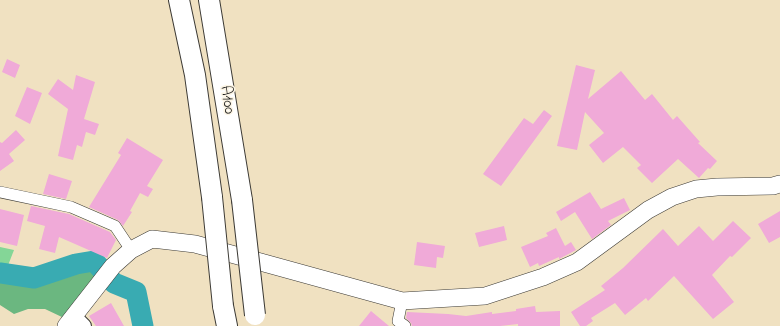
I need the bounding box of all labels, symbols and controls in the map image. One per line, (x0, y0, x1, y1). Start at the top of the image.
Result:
street label: A100 (214, 84, 238, 116)

